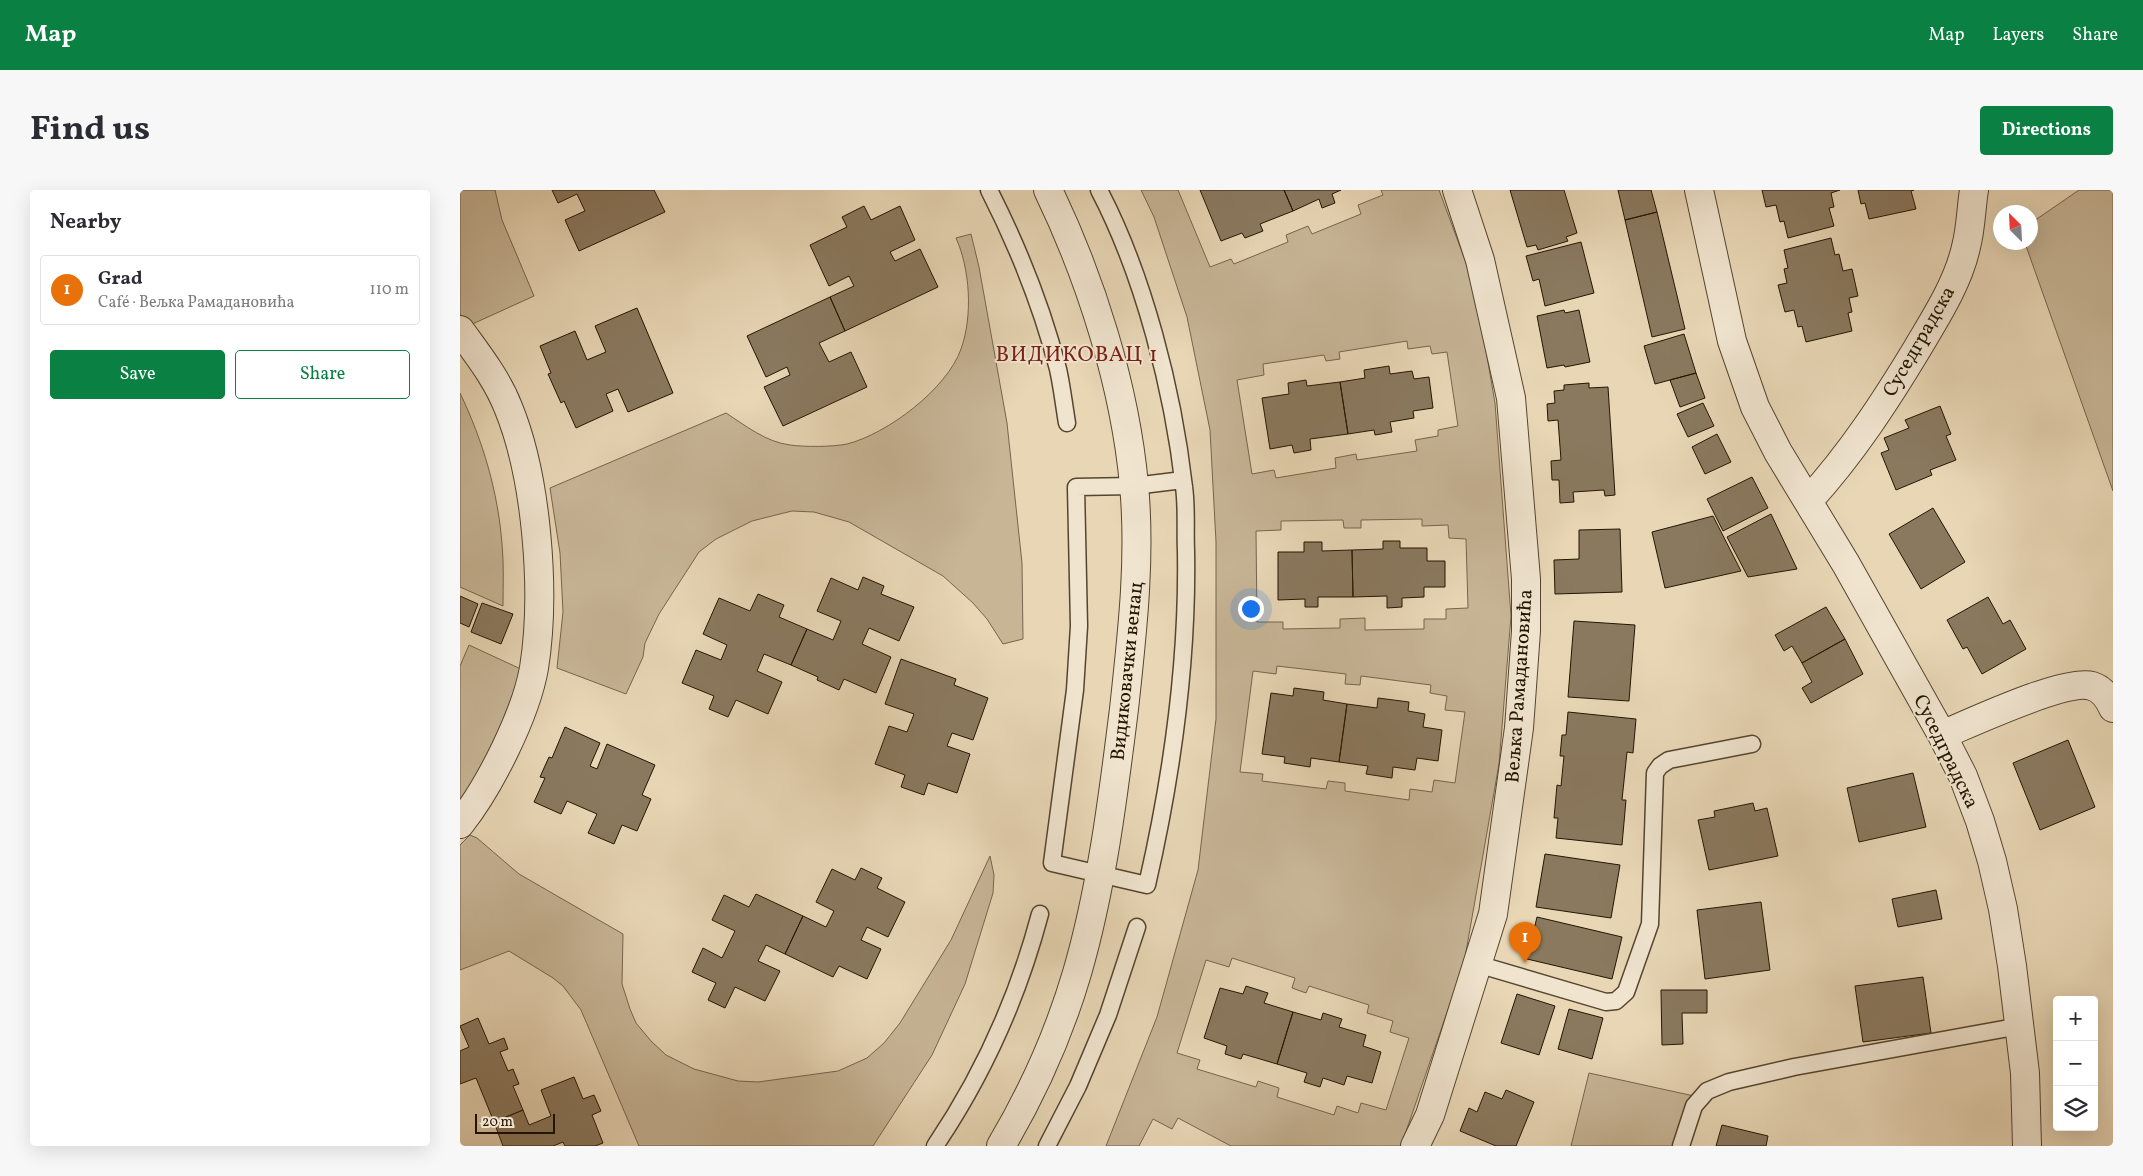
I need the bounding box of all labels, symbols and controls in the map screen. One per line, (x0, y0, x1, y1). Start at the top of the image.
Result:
text: Map (25, 18, 76, 52)
text: Map (1928, 23, 1964, 48)
text: Layers (1992, 23, 2044, 48)
text: Share (2072, 23, 2118, 48)
text: Find us (30, 106, 150, 154)
button: Directions (1980, 106, 2113, 155)
north arrow (1993, 205, 2038, 250)
text: Nearby (50, 208, 121, 237)
text: Grad (98, 266, 143, 292)
text: 1 (64, 279, 70, 301)
text: 110 m (370, 279, 409, 301)
street label: Суседградска (1877, 281, 1963, 403)
text: Café · Вељка Рамадановића (98, 292, 294, 314)
district label: ВИДИКОВАЦ 1 (996, 340, 1158, 371)
button: Save (50, 350, 225, 399)
button: Share (235, 350, 410, 399)
street label: Видиковачки венац (1105, 580, 1151, 762)
street label: Вељка Рамадановића (1499, 588, 1541, 784)
your location (1238, 596, 1264, 622)
street label: Суседградска (1906, 690, 1985, 814)
pin: 1 (1509, 922, 1541, 963)
map controls (2053, 996, 2098, 1131)
button: + (2053, 996, 2098, 1041)
button: − (2053, 1041, 2098, 1086)
button: layers (2053, 1086, 2098, 1131)
scale bar (475, 1111, 555, 1134)
text: 20 m (482, 1113, 513, 1132)

